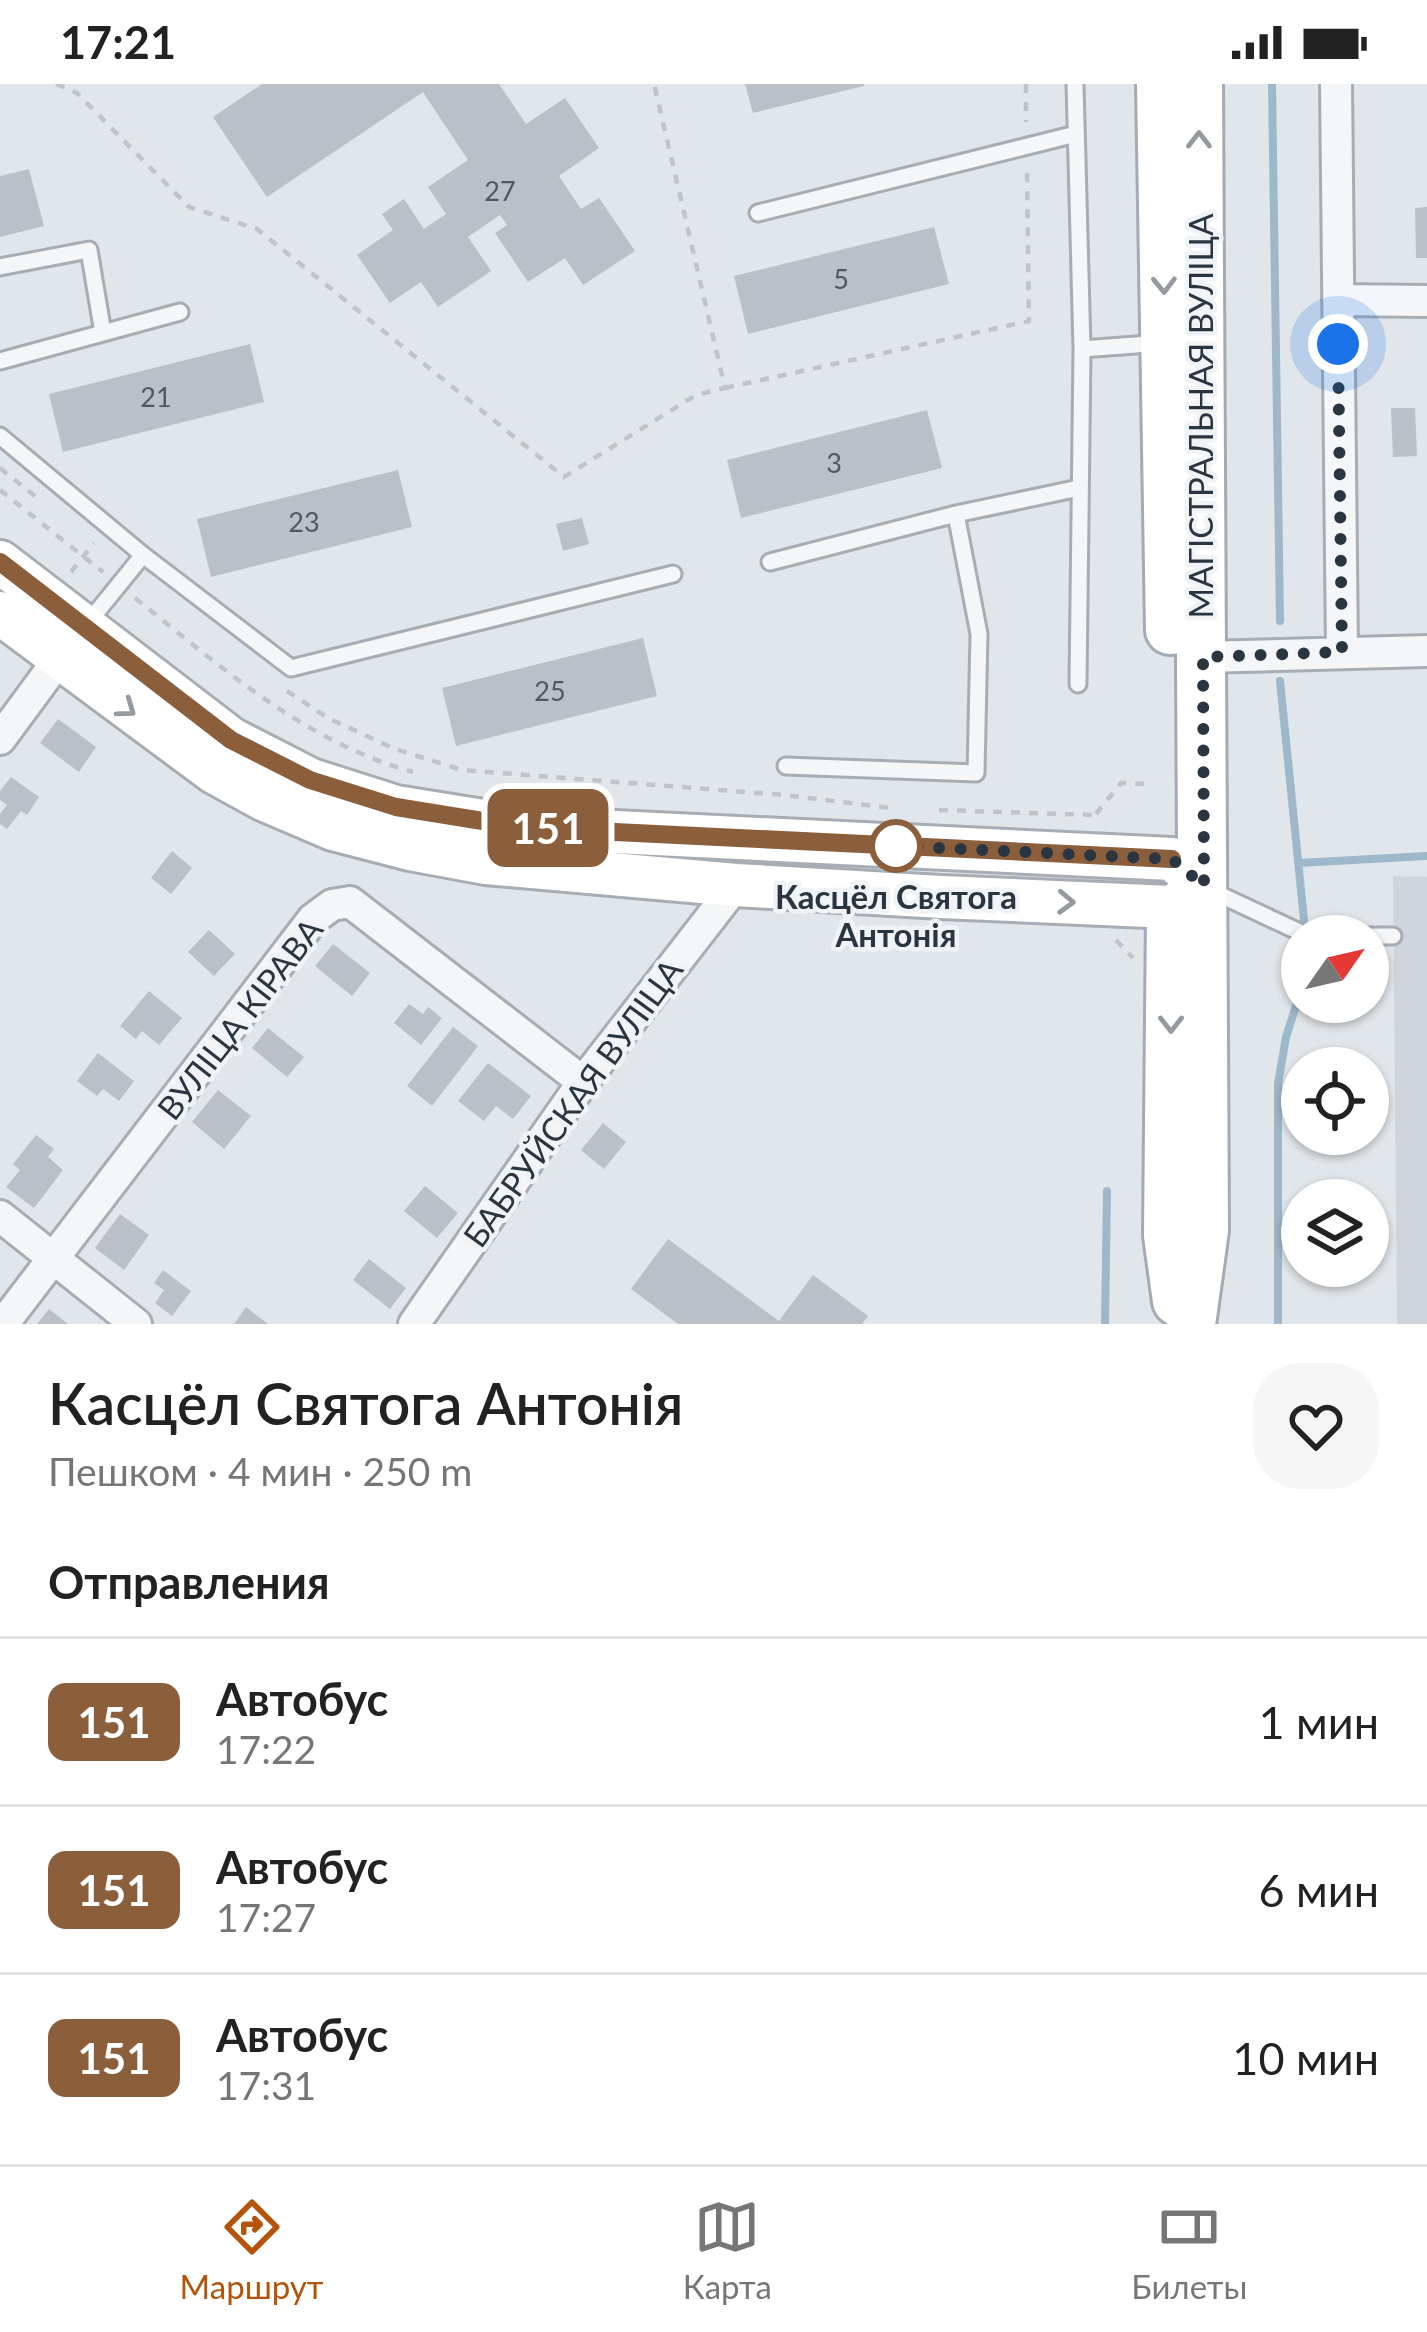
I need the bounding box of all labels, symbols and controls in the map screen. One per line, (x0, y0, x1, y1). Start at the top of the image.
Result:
text: 17:21 (60, 15, 176, 69)
one-way arrow (1186, 130, 1212, 148)
house number: 27 (484, 174, 516, 207)
street label: МАГІСТРАЛЬНАЯ ВУЛІЦА (1180, 213, 1220, 619)
house number: 5 (833, 262, 849, 295)
one-way arrow (1151, 276, 1177, 295)
your location (1308, 314, 1368, 374)
house number: 21 (140, 380, 172, 413)
house number: 3 (826, 446, 842, 479)
house number: 23 (288, 505, 320, 538)
house number: 25 (534, 674, 566, 707)
one-way arrow (114, 694, 135, 716)
line badge: 151 (479, 789, 617, 867)
text: 151 (511, 803, 585, 853)
marker: Касцёл Святога Антонія (871, 821, 921, 871)
place label: Касцёл Святога Антонія (775, 876, 1017, 954)
one-way arrow (1057, 889, 1076, 915)
street label: ВУЛІЦА КІРАВА (148, 909, 331, 1127)
north arrow (1281, 915, 1389, 1023)
map controls (1281, 915, 1389, 1287)
street label: БАБРУЙСКАЯ ВУЛІЦА (454, 950, 691, 1254)
one-way arrow (1157, 1015, 1183, 1034)
button: locate (1281, 1047, 1389, 1155)
button: layers (1281, 1179, 1389, 1287)
button: heart (1253, 1363, 1379, 1489)
text: Касцёл Святога Антонія (48, 1369, 683, 1437)
text: Пешком · 4 мин · 250 m (48, 1448, 472, 1494)
text: Отправления (48, 1555, 330, 1609)
text: Автобус (216, 1672, 388, 1726)
text: 1 мин (1258, 1695, 1379, 1749)
text: 151 (77, 1697, 151, 1747)
text: 17:22 (216, 1726, 316, 1772)
text: Автобус (216, 1840, 388, 1894)
text: 6 мин (1258, 1863, 1379, 1917)
text: 151 (77, 1865, 151, 1915)
text: 17:27 (216, 1894, 316, 1940)
text: Автобус (216, 2008, 388, 2062)
text: 10 мин (1232, 2031, 1379, 2085)
text: 151 (77, 2033, 151, 2083)
text: 17:31 (216, 2062, 316, 2108)
tab: Маршрут (180, 2194, 324, 2306)
tab: Карта (683, 2194, 772, 2306)
tab: Билеты (1131, 2194, 1247, 2306)

